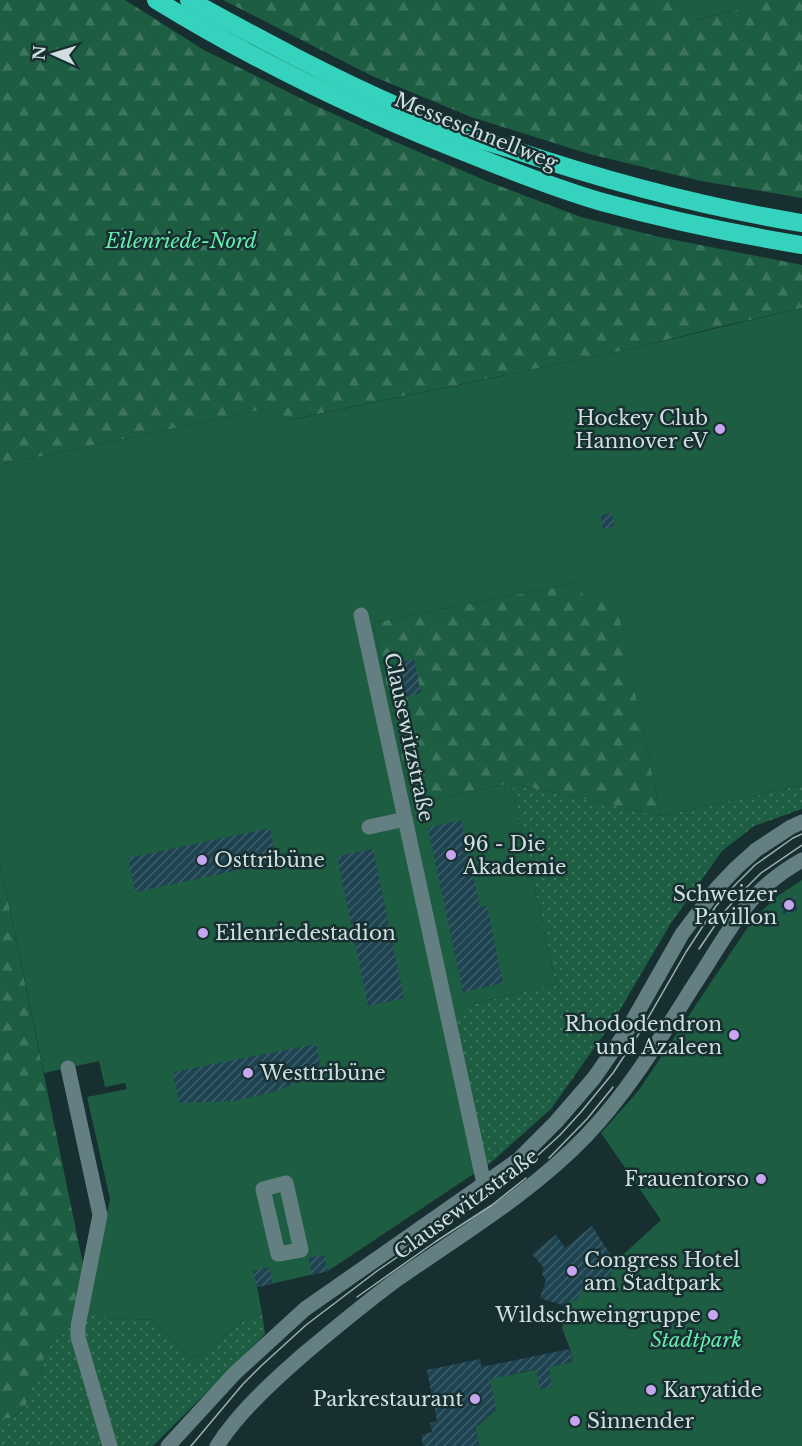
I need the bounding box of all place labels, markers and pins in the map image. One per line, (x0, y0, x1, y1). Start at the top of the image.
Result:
place label: Hockey Club Hannover eV (575, 406, 708, 453)
marker: Hockey Club Hannover eV (713, 422, 727, 436)
place label: 96 - Die Akademie (462, 832, 567, 879)
place label: Osttribüne (214, 848, 325, 872)
marker: 96 - Die Akademie (444, 848, 458, 862)
marker: Osttribüne (195, 853, 209, 867)
place label: Schweizer Pavillon (673, 882, 777, 929)
marker: Schweizer Pavillon (782, 898, 796, 912)
place label: Eilenriedestadion (215, 921, 396, 945)
marker: Eilenriedestadion (196, 926, 210, 940)
place label: Rhododendron und Azaleen (564, 1012, 722, 1059)
marker: Rhododendron und Azaleen (727, 1028, 741, 1042)
place label: Westtribüne (259, 1061, 386, 1085)
marker: Westtribüne (241, 1066, 255, 1080)
place label: Frauentorso (624, 1167, 749, 1191)
marker: Frauentorso (754, 1172, 768, 1186)
place label: Congress Hotel am Stadtpark (584, 1248, 740, 1295)
marker: Congress Hotel am Stadtpark (565, 1264, 579, 1278)
place label: Wildschweingruppe (494, 1303, 701, 1327)
marker: Wildschweingruppe (706, 1308, 720, 1322)
place label: Karyatide (663, 1378, 762, 1402)
marker: Karyatide (644, 1383, 658, 1397)
place label: Parkrestaurant (313, 1387, 463, 1411)
marker: Parkrestaurant (468, 1392, 482, 1406)
place label: Sinnender (587, 1409, 694, 1433)
marker: Sinnender (568, 1414, 582, 1428)

